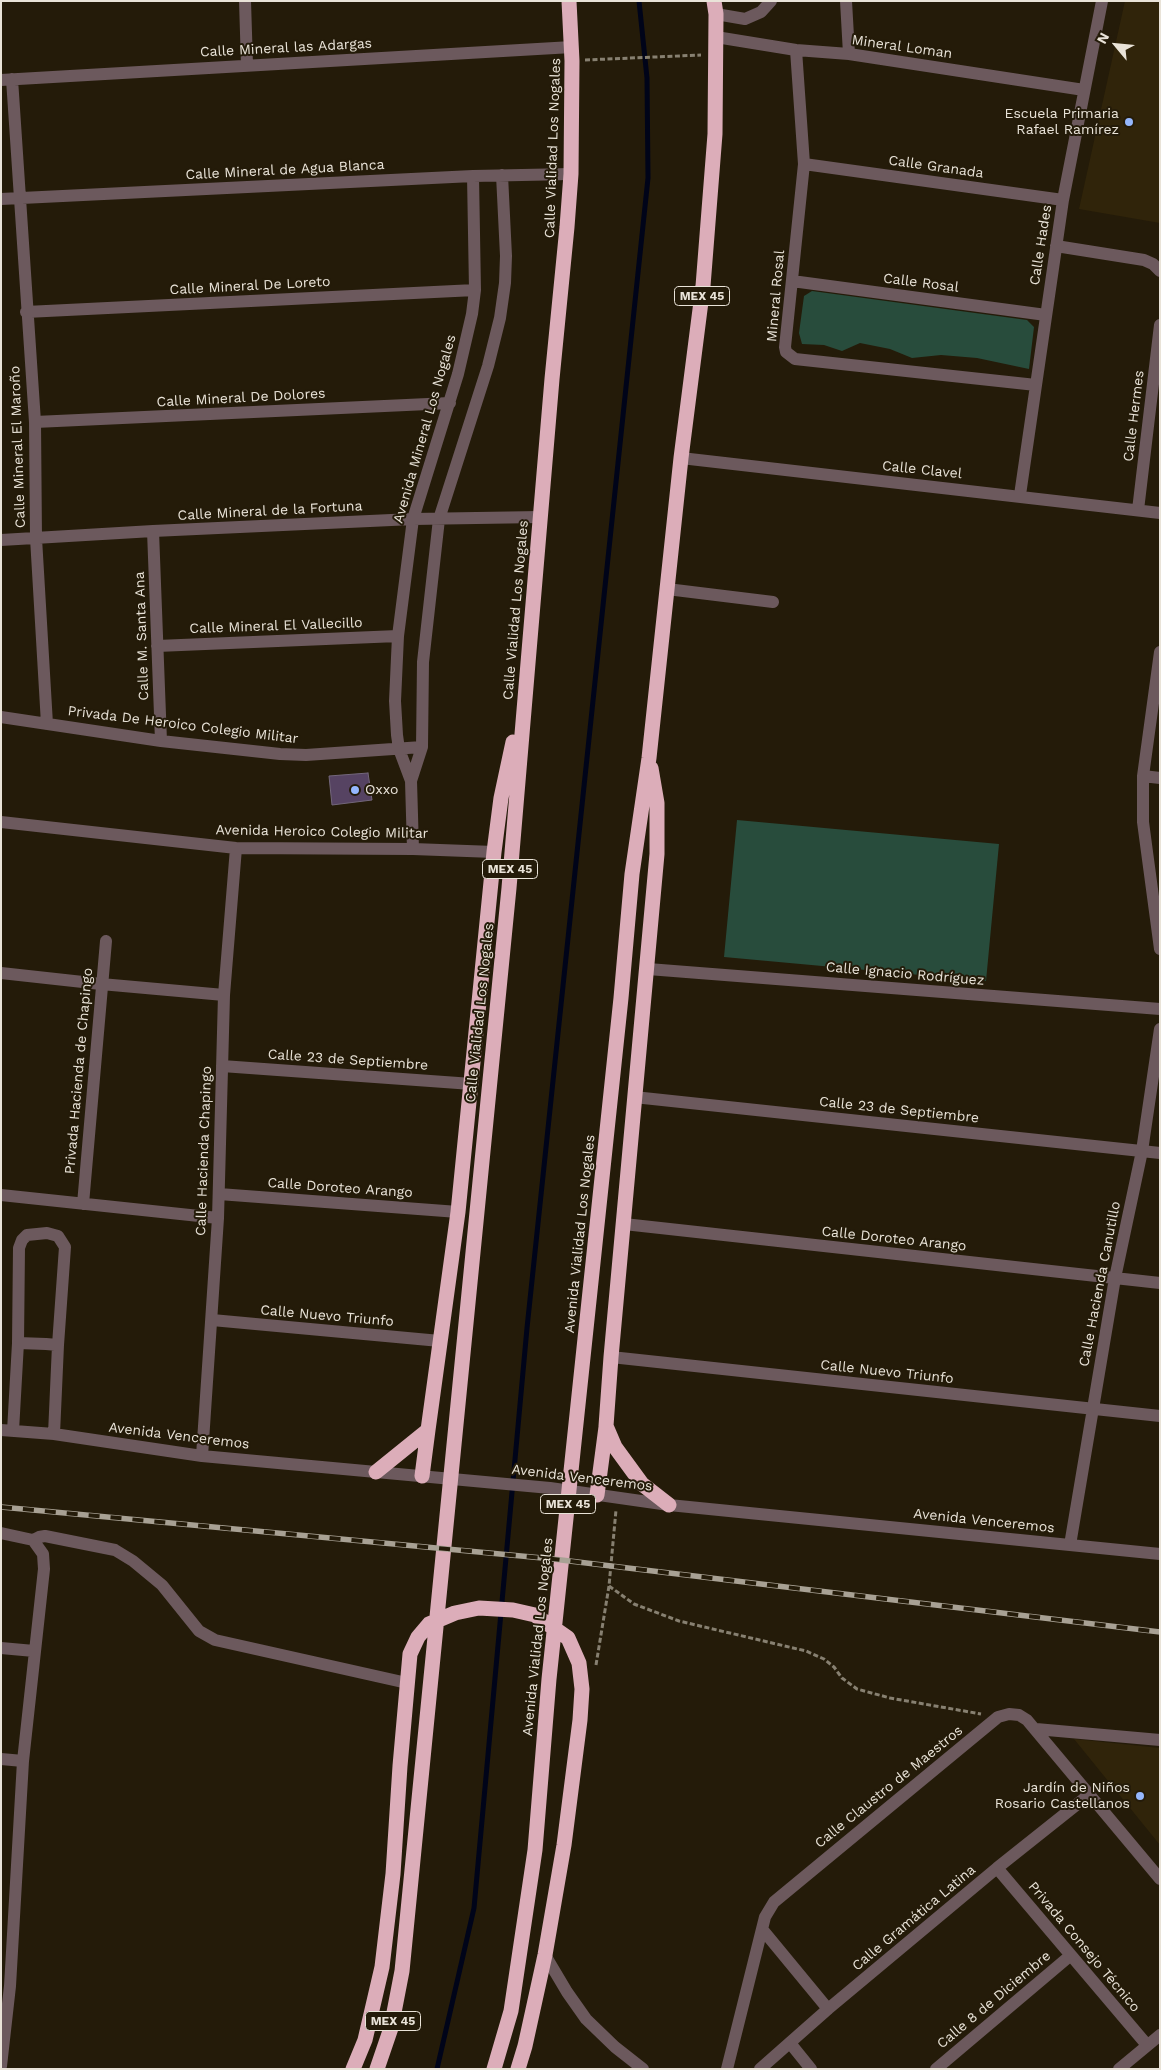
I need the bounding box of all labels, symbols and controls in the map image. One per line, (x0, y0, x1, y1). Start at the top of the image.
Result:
north arrow (1091, 20, 1141, 70)
text: N (1093, 30, 1112, 46)
street label: Mineral Loman (851, 32, 953, 62)
street label: Calle Mineral las Adargas (200, 35, 372, 61)
street label: Calle Vialidad Los Nogales (541, 58, 565, 238)
place label: Escuela Primaria Rafael Ramírez (1005, 106, 1119, 138)
marker: Escuela Primaria Rafael Ramírez (1123, 116, 1135, 128)
street label: Calle Granada (887, 152, 985, 182)
street label: Calle Mineral de Agua Blanca (185, 156, 385, 184)
street label: Calle Hades (1026, 204, 1056, 286)
street label: Mineral Rosal (764, 249, 788, 343)
street label: Calle Rosal (882, 270, 960, 296)
street label: Calle Mineral De Loreto (169, 273, 331, 299)
road number: MEX 45 (674, 286, 730, 306)
street label: Avenida Mineral Los Nogales (390, 333, 460, 525)
street label: Calle Mineral El Maroño (7, 365, 29, 529)
street label: Calle Hermes (1120, 369, 1148, 463)
street label: Calle Mineral De Dolores (156, 385, 326, 411)
street label: Calle Clavel (881, 457, 963, 483)
street label: Calle Mineral de la Fortuna (177, 498, 363, 524)
street label: Calle Vialidad Los Nogales (500, 519, 532, 701)
street label: Calle M. Santa Ana (131, 571, 153, 701)
street label: Calle Mineral El Vallecillo (189, 615, 363, 637)
street label: Privada De Heroico Colegio Militar (67, 703, 299, 747)
place label: Oxxo (365, 782, 398, 798)
marker: Oxxo (349, 784, 361, 796)
street label: Avenida Heroico Colegio Militar (215, 822, 429, 842)
road number: MEX 45 (482, 860, 538, 879)
street label: Calle Vialidad Los Nogales (462, 922, 498, 1104)
street label: Calle Ignacio Rodríguez (825, 959, 985, 989)
street label: Privada Hacienda de Chapingo (62, 967, 96, 1175)
street label: Calle 23 de Septiembre (267, 1046, 429, 1074)
street label: Calle Hacienda Chapingo (193, 1066, 215, 1236)
street label: Calle 23 de Septiembre (818, 1093, 980, 1127)
street label: Avenida Vialidad Los Nogales (561, 1134, 599, 1334)
street label: Calle Doroteo Arango (267, 1175, 413, 1201)
street label: Calle Hacienda Canutillo (1076, 1200, 1124, 1368)
street label: Calle Doroteo Arango (821, 1223, 967, 1255)
street label: Calle Nuevo Triunfo (260, 1302, 394, 1330)
street label: Calle Nuevo Triunfo (820, 1357, 954, 1387)
street label: Avenida Venceremos (108, 1419, 250, 1453)
street label: Avenida Venceremos (511, 1461, 653, 1495)
road number: MEX 45 (540, 1495, 596, 1514)
street label: Avenida Venceremos (913, 1505, 1055, 1537)
street label: Avenida Vialidad Los Nogales (519, 1537, 557, 1737)
street label: Calle Claustro de Maestros (812, 1722, 966, 1852)
place label: Jardín de Niños Rosario Castellanos (995, 1780, 1130, 1812)
marker: Jardín de Niños Rosario Castellanos (1134, 1790, 1146, 1802)
street label: Calle Gramática Latina (849, 1861, 979, 1975)
street label: Privada Consejo Técnico (1025, 1878, 1143, 2016)
street label: Calle 8 de Diciembre (934, 1948, 1054, 2052)
road number: MEX 45 (366, 2012, 420, 2030)

